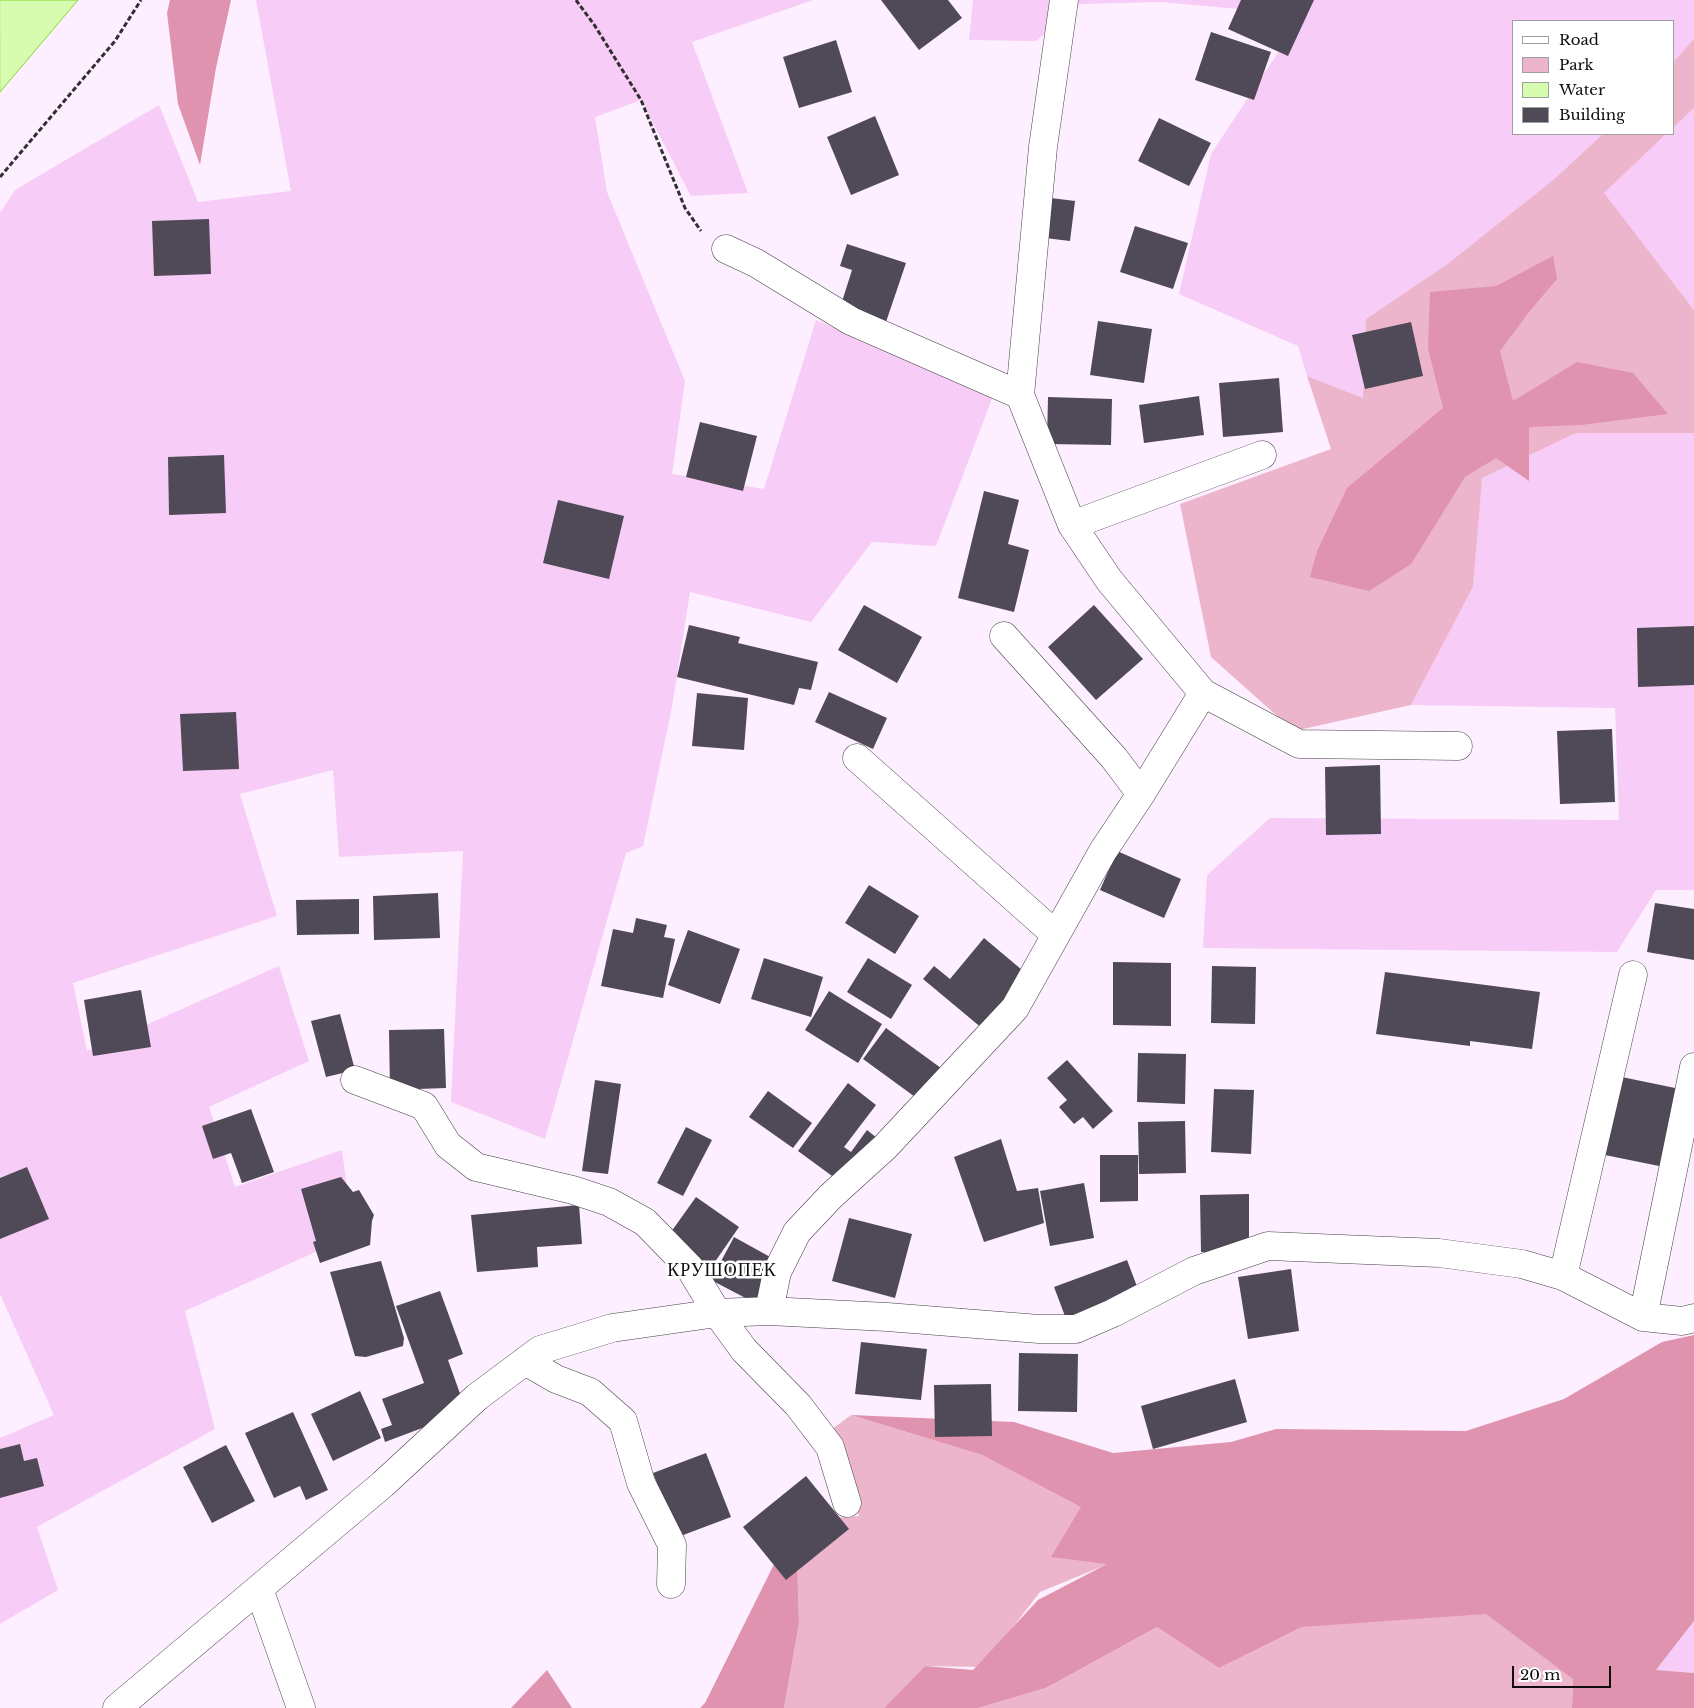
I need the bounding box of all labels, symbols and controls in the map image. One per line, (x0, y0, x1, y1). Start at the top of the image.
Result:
legend (1512, 20, 1674, 135)
text: Road (1559, 30, 1599, 49)
text: Park (1559, 55, 1594, 74)
text: Water (1559, 80, 1605, 99)
text: Building (1559, 105, 1625, 124)
district label: КРУШОПЕК (666, 1260, 778, 1282)
scale bar (1514, 1656, 1613, 1688)
text: 20 m (1520, 1665, 1560, 1684)

